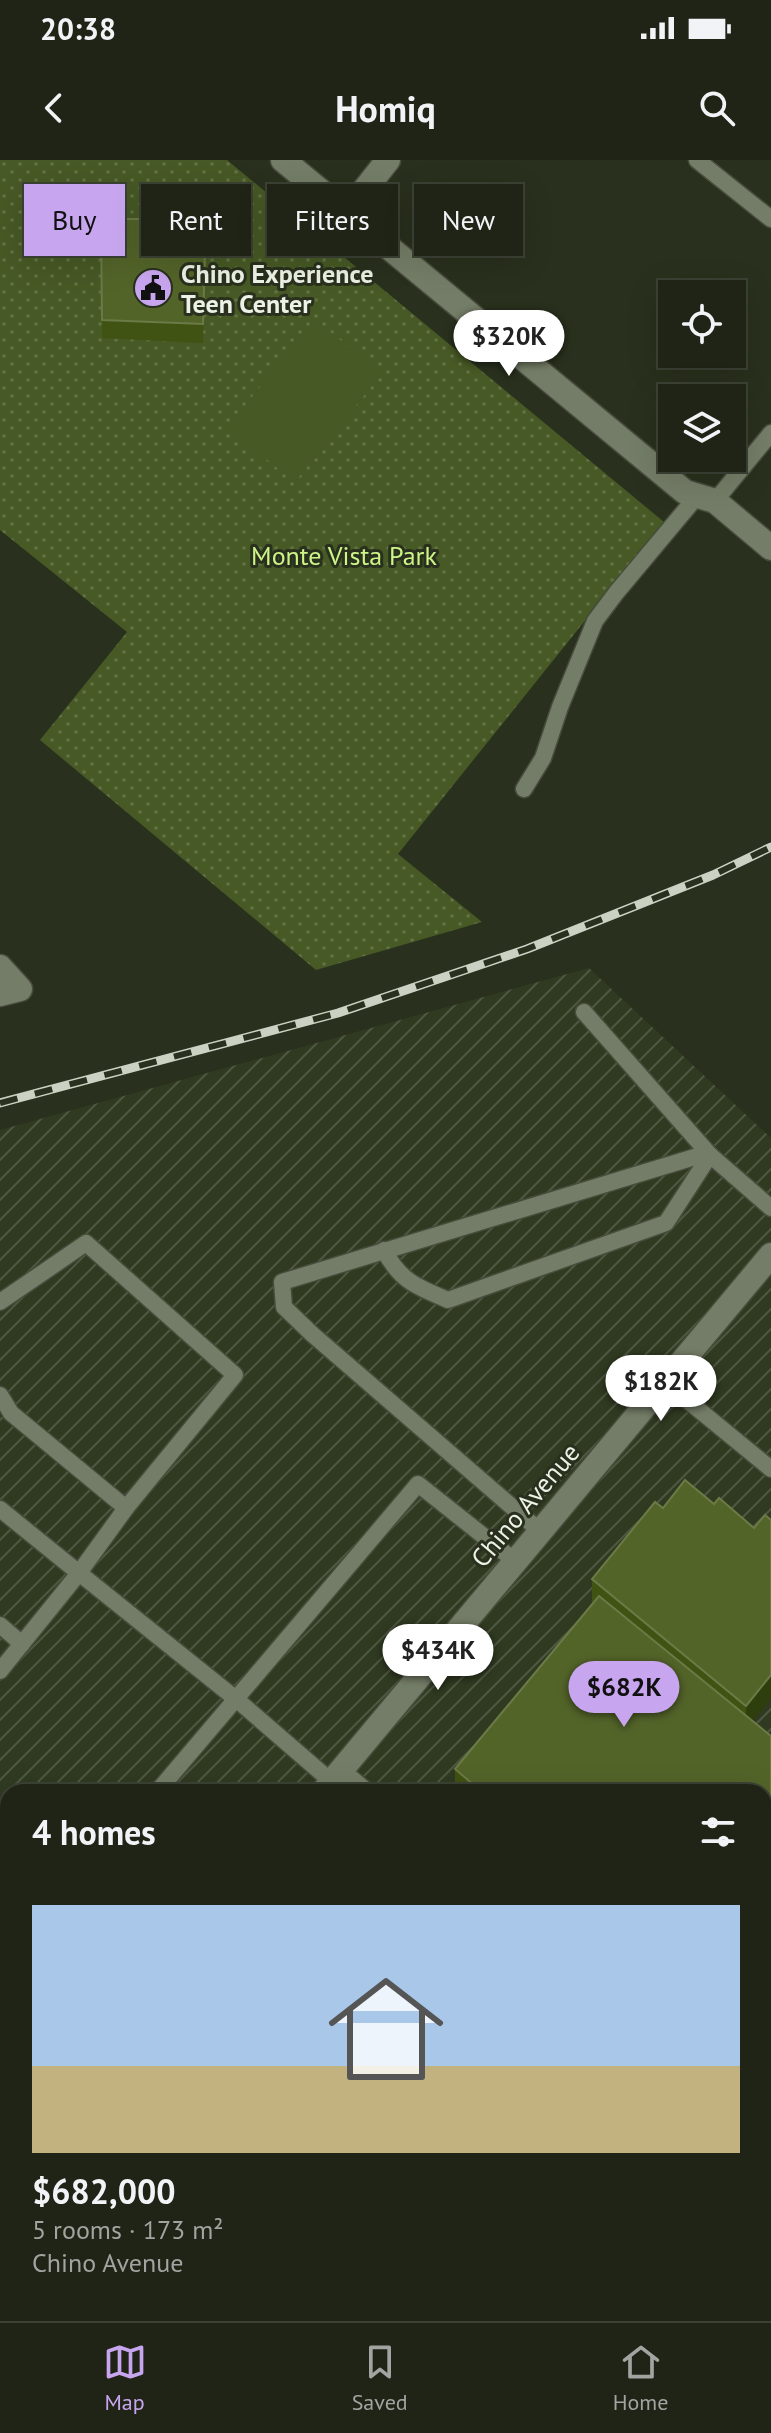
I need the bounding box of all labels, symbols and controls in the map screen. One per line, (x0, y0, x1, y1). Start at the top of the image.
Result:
text: 20:38 (40, 9, 116, 48)
text: Homiq (335, 85, 436, 132)
icon: back (32, 86, 76, 130)
icon: search (695, 86, 739, 130)
chip: Buy (24, 184, 125, 256)
chip: Rent (141, 184, 251, 256)
chip: Filters (267, 184, 398, 256)
chip: New (414, 184, 523, 256)
place label: Chino Experience Teen Center (181, 257, 373, 320)
public building icon: Chino Experience Teen Center (132, 267, 174, 309)
map controls (658, 280, 746, 472)
button: locate (658, 280, 746, 368)
pin: $320K (453, 310, 565, 378)
text: $320K (471, 319, 547, 352)
button: layers (658, 384, 746, 472)
park label: Monte Vista Park (251, 539, 437, 572)
pin: $182K (605, 1355, 717, 1423)
text: $182K (623, 1364, 699, 1397)
street label: Chino Avenue (464, 1436, 586, 1574)
pin: $434K (382, 1624, 494, 1692)
text: $434K (400, 1633, 476, 1666)
pin: $682K (568, 1661, 680, 1729)
text: $682K (586, 1670, 662, 1703)
text: 4 homes (32, 1810, 156, 1854)
icon: filters (696, 1810, 740, 1854)
icon: home (314, 1957, 458, 2101)
text: $682,000 (32, 2169, 176, 2213)
text: 5 rooms · 173 m² (32, 2213, 224, 2246)
text: Chino Avenue (32, 2246, 184, 2279)
tab: Map (103, 2340, 147, 2416)
tab: Saved (352, 2340, 408, 2416)
tab: Home (613, 2340, 668, 2416)

